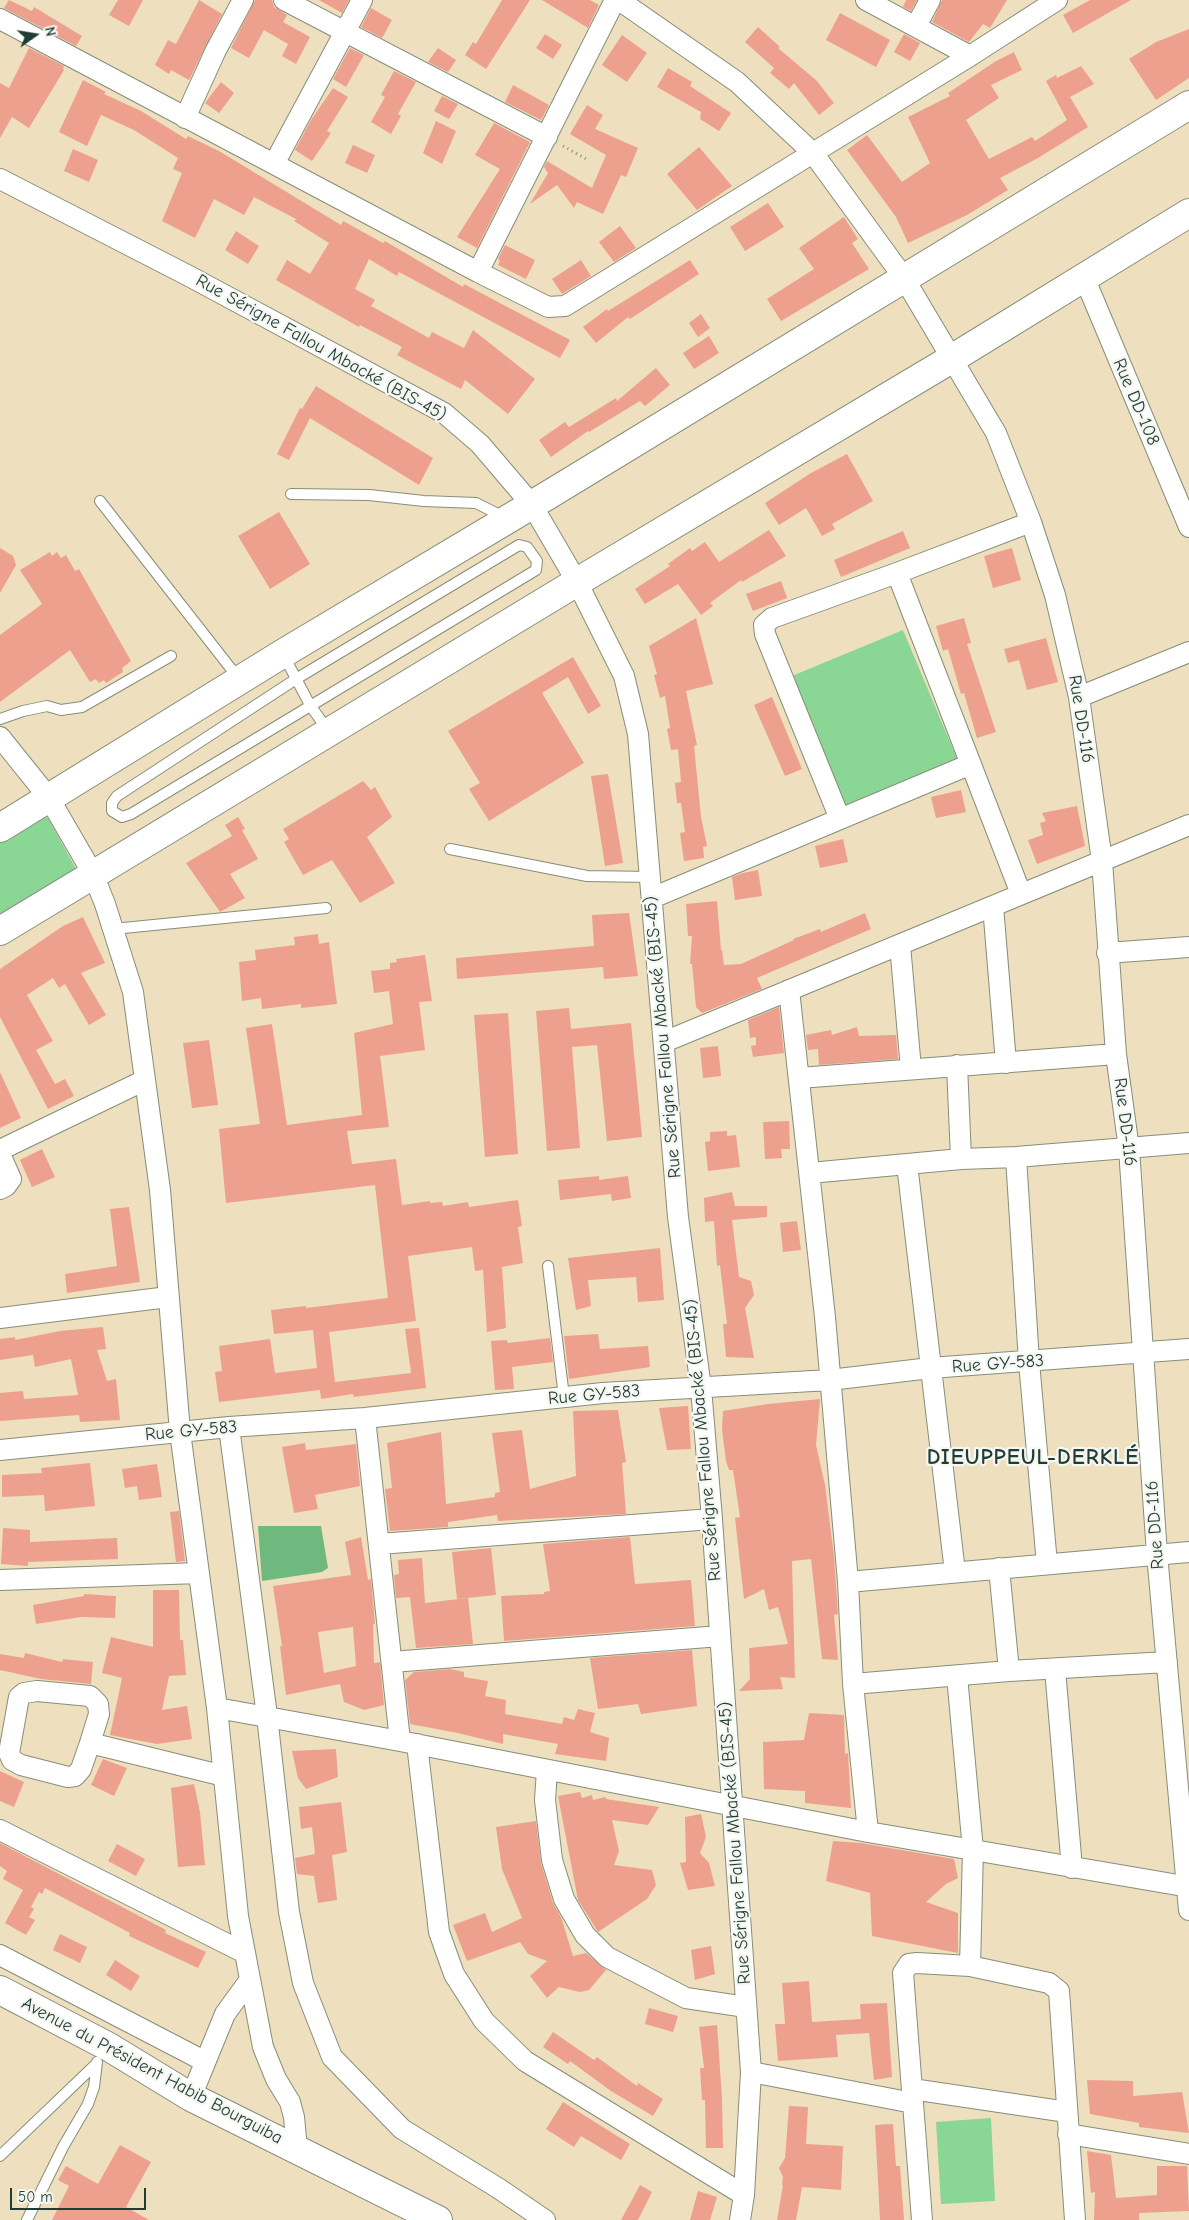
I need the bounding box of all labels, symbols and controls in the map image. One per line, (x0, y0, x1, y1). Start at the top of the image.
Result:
north arrow (10, 10, 60, 60)
text: N (41, 25, 59, 38)
street label: Rue Sérigne Fallou Mbacké (BIS-45) (192, 270, 450, 426)
street label: Rue DD-108 (1108, 355, 1164, 449)
street label: Rue DD-116 (1063, 673, 1099, 765)
street label: Rue Sérigne Fallou Mbacké (BIS-45) (640, 895, 686, 1179)
street label: Rue DD-116 (1109, 1077, 1141, 1167)
street label: Rue Sérigne Fallou Mbacké (BIS-45) (680, 1298, 726, 1582)
street label: Rue GY-583 (951, 1350, 1045, 1378)
street label: Rue GY-583 (547, 1380, 641, 1410)
street label: Rue GY-583 (144, 1416, 238, 1446)
district label: DIEUPPEUL-DERKLÉ (925, 1445, 1141, 1471)
street label: Rue DD-116 (1141, 1480, 1169, 1570)
street label: Rue Sérigne Fallou Mbacké (BIS-45) (714, 1701, 756, 1985)
street label: Avenue du Président Habib Bourguiba (18, 1993, 286, 2149)
scale bar (12, 2178, 149, 2210)
text: 50 m (18, 2188, 53, 2206)

